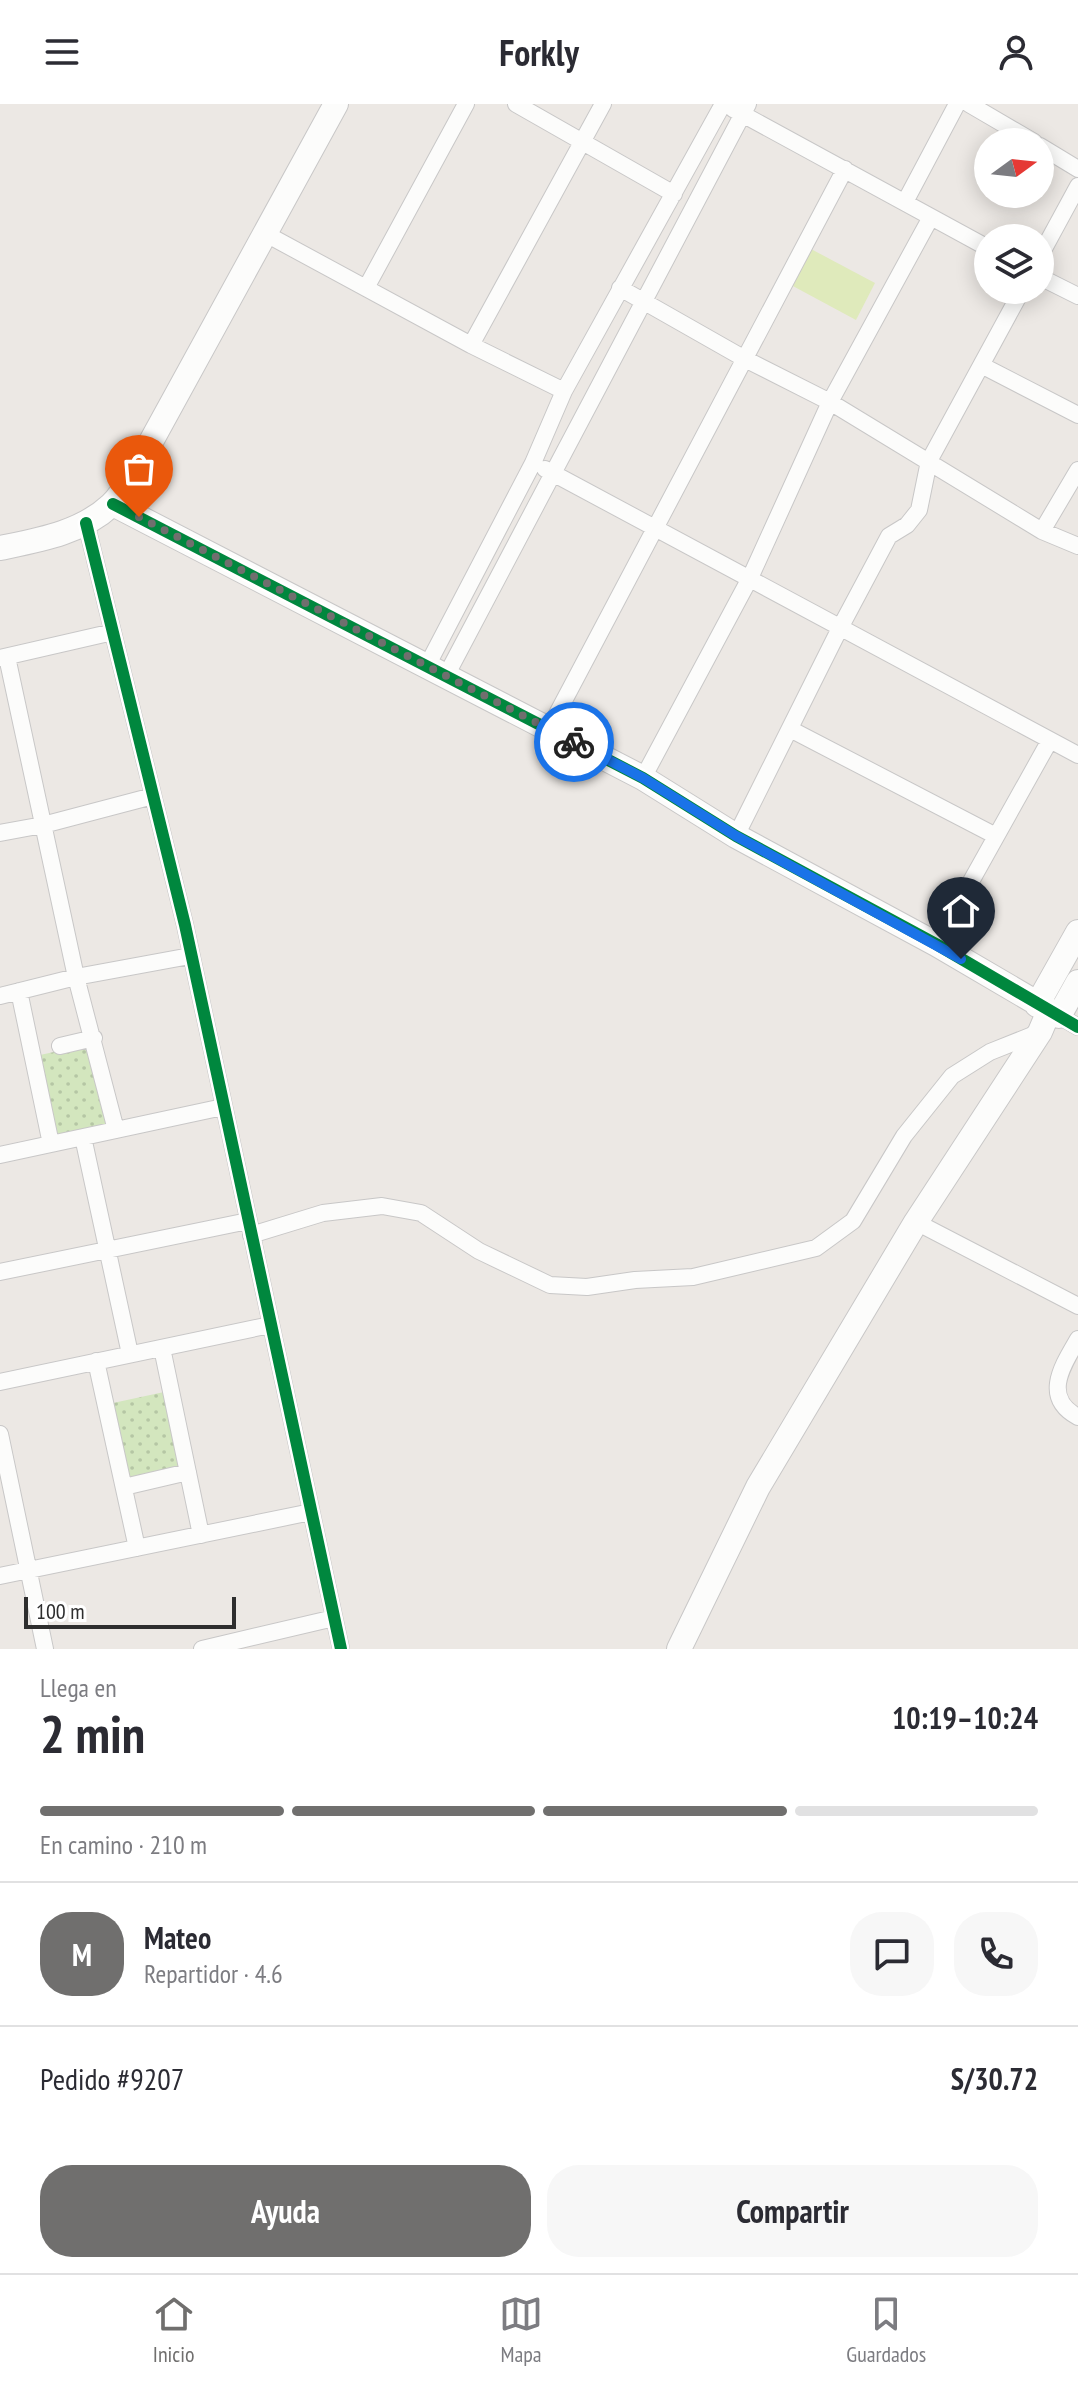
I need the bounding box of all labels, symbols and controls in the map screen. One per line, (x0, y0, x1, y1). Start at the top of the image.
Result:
text: Forkly (499, 29, 579, 76)
icon: menu (40, 30, 84, 74)
icon: person (994, 30, 1038, 74)
north arrow (974, 128, 1054, 208)
map controls (974, 128, 1054, 304)
button: layers (974, 224, 1054, 304)
pin (105, 435, 173, 517)
icon: bag (117, 447, 161, 491)
courier (534, 702, 614, 782)
icon: bike (552, 720, 596, 764)
pin (927, 877, 995, 959)
icon: home (939, 889, 983, 933)
scale bar (24, 1593, 236, 1629)
text: 100 m (36, 1597, 85, 1625)
text: Llega en (40, 1671, 117, 1704)
text: 10:19–10:24 (892, 1698, 1038, 1737)
text: 2 min (40, 1700, 145, 1767)
text: En camino · 210 m (40, 1828, 207, 1861)
button: chat (850, 1912, 934, 1996)
button: phone (954, 1912, 1038, 1996)
text: Mateo (144, 1918, 211, 1957)
text: M (72, 1935, 92, 1974)
text: Repartidor · 4.6 (144, 1957, 283, 1990)
text: Pedido #9207 (40, 2059, 184, 2098)
text: S/30.72 (951, 2059, 1038, 2098)
button: Ayuda (40, 2165, 531, 2257)
button: Compartir (547, 2165, 1038, 2257)
tab: Inicio (152, 2292, 196, 2368)
tab: Mapa (499, 2292, 543, 2368)
tab: Guardados (846, 2292, 926, 2368)

